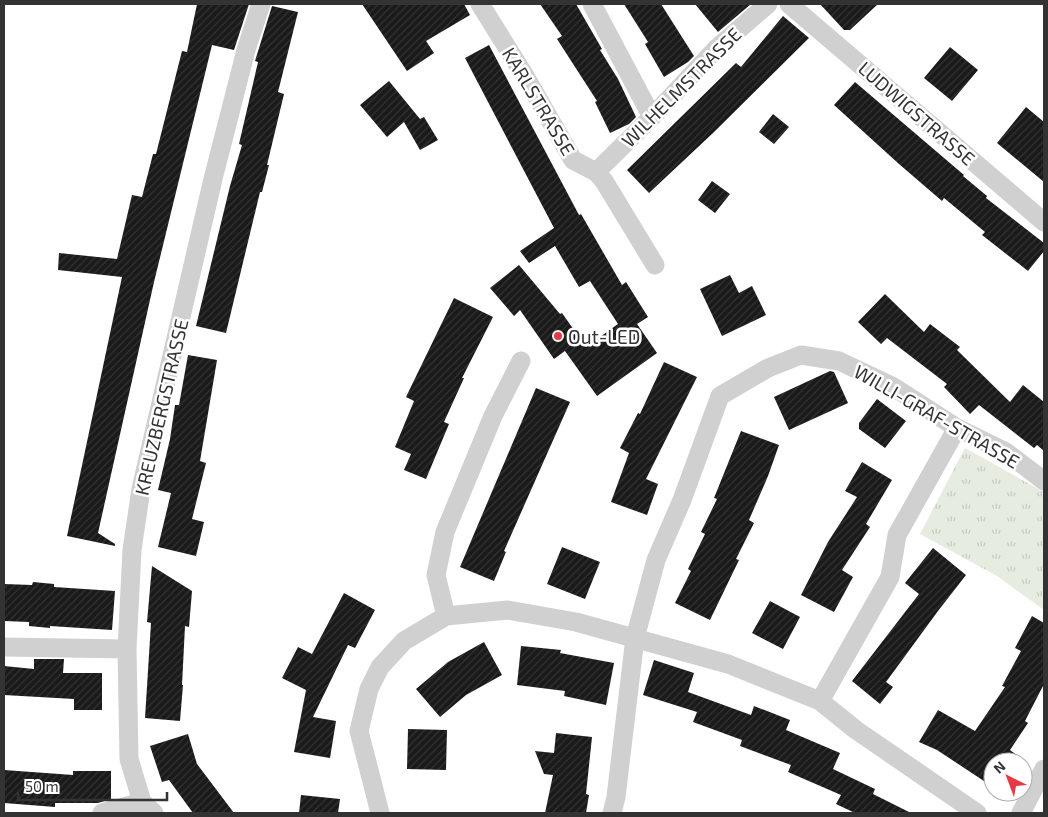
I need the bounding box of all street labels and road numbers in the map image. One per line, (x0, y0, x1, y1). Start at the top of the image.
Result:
street label: WILHELMSTRASSE (616, 22, 746, 152)
street label: KARLSTRASSE (498, 43, 580, 159)
street label: LUDWIGSTRASSE (854, 56, 980, 170)
street label: KREUZBERGSTRASSE (130, 317, 192, 497)
street label: WILLI-GRAF-STRASSE (850, 359, 1024, 473)

